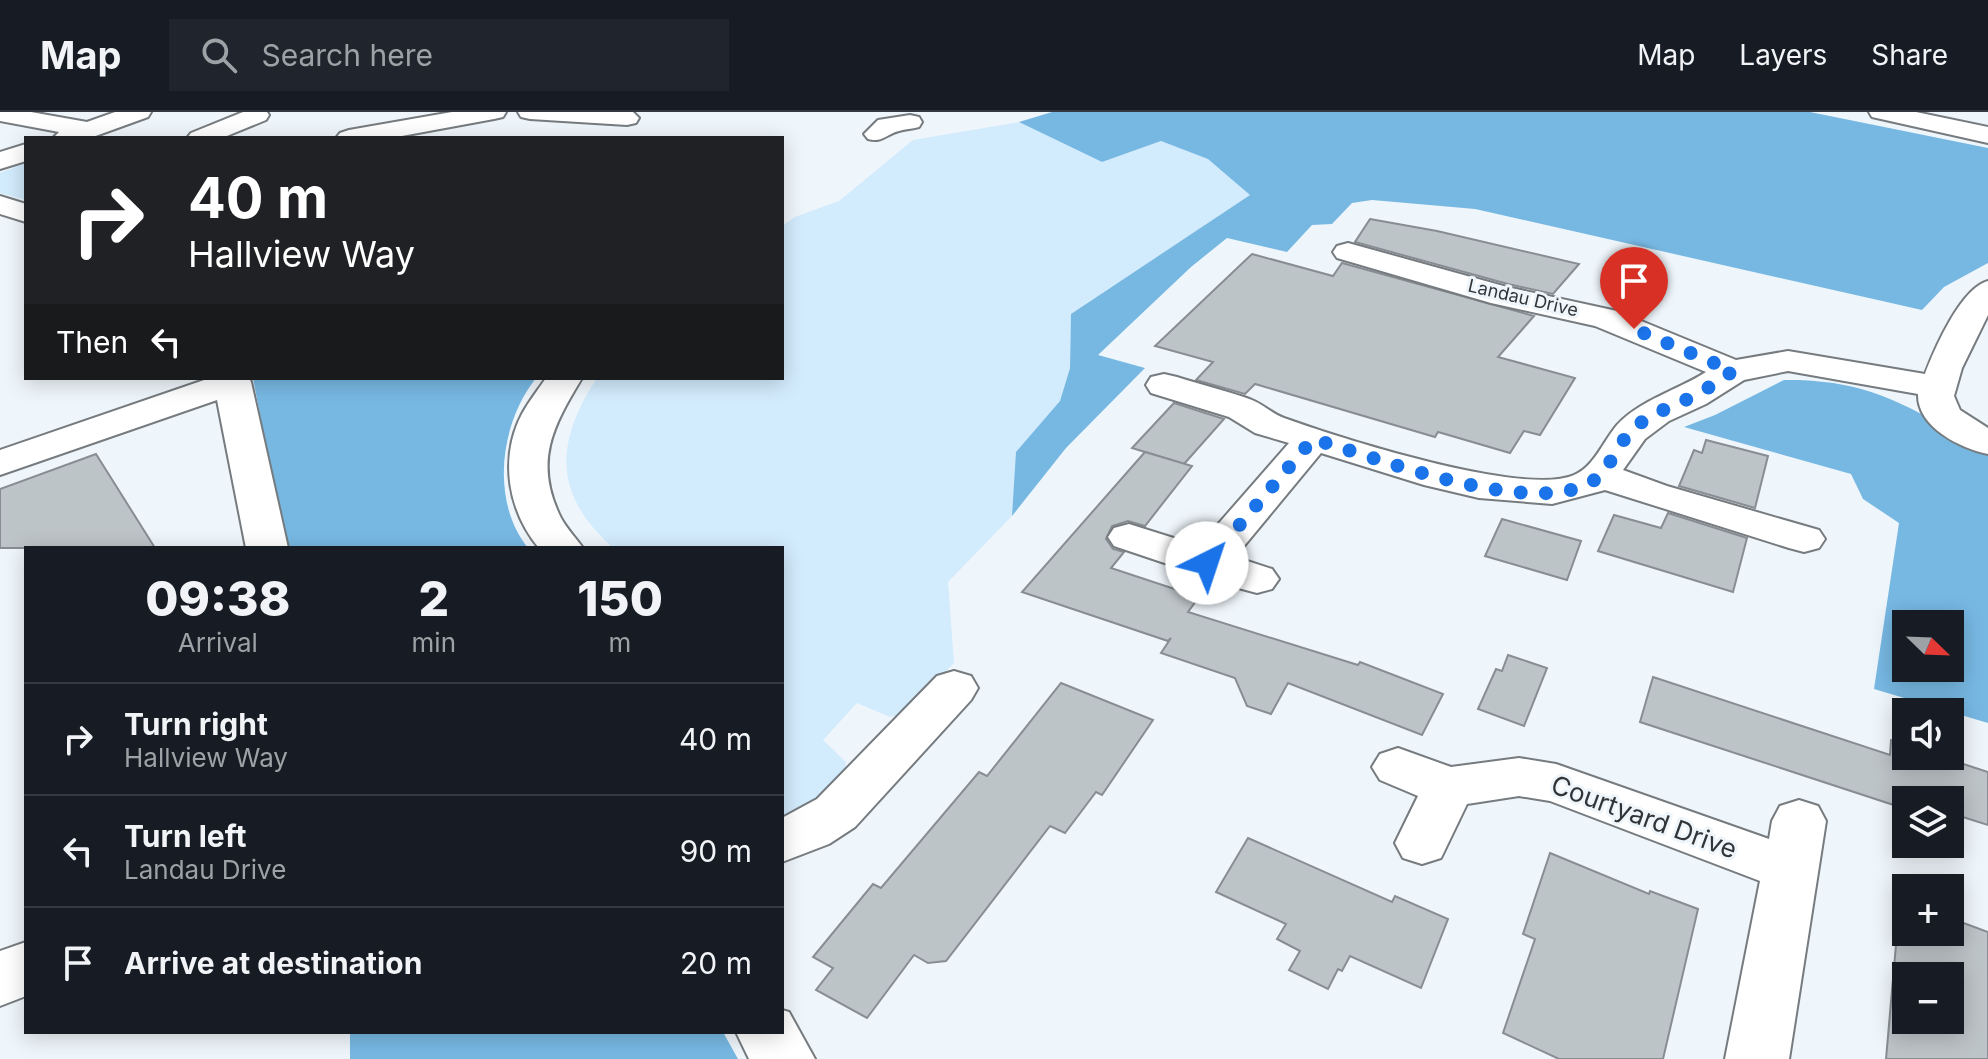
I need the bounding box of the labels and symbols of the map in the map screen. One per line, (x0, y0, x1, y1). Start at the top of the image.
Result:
pin (1600, 247, 1668, 329)
street label: Landau Drive (1466, 275, 1580, 320)
position arrow (1165, 521, 1249, 605)
north arrow (1892, 610, 1964, 682)
street label: Courtyard Drive (1547, 769, 1741, 865)

